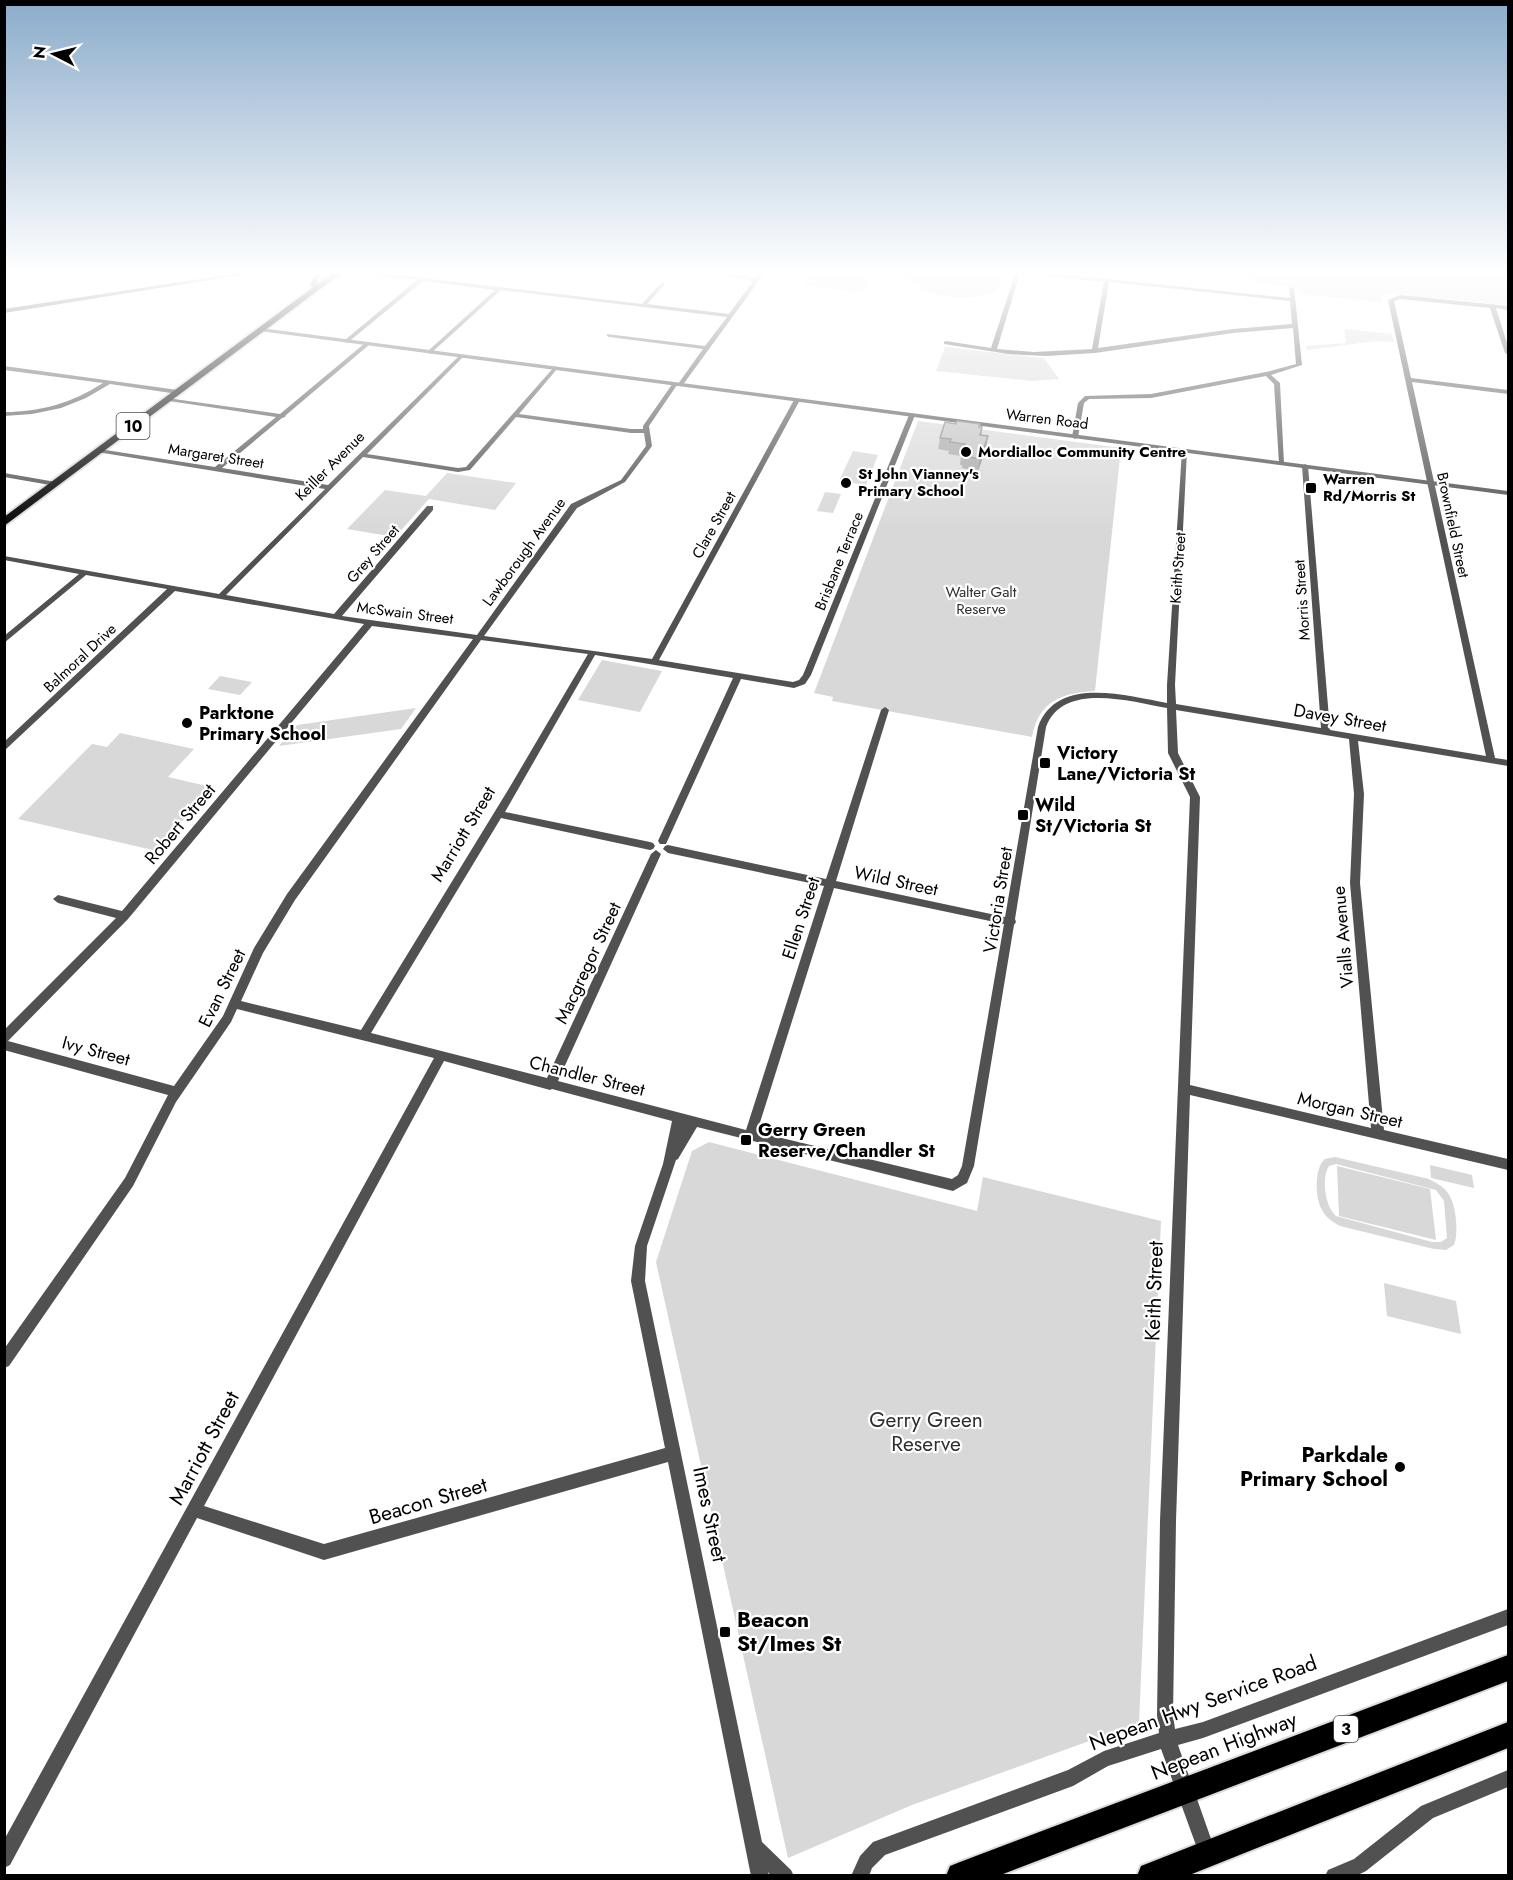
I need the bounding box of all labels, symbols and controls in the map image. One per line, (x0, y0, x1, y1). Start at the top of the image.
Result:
north arrow (24, 24, 84, 84)
text: N (27, 45, 52, 60)
street label: Warren Road (1004, 403, 1090, 435)
road number: 10 (116, 413, 150, 439)
street label: Keiller Avenue (290, 426, 370, 506)
street label: Margaret Street (167, 438, 266, 474)
place label: Mordialloc Community Centre (978, 441, 1187, 463)
marker: Mordialloc Community Centre (959, 445, 973, 459)
place label: St John Vianney's Primary School (858, 463, 979, 502)
place label: Warren Rd/Morris St (1323, 468, 1415, 507)
street label: Brownfield Street (1431, 470, 1475, 580)
marker: St John Vianney's Primary School (839, 476, 853, 490)
marker: Warren Rd/Morris St (1304, 481, 1318, 495)
street label: Clare Street (686, 487, 742, 563)
street label: Lawborough Avenue (477, 493, 571, 611)
street label: Brisbane Terrace (809, 508, 869, 614)
street label: Grey Street (341, 520, 405, 588)
street label: Keith Street (1165, 531, 1191, 604)
street label: Morris Street (1288, 559, 1316, 641)
park label: Walter Galt Reserve (946, 581, 1017, 620)
street label: McSwain Street (356, 596, 455, 630)
street label: Balmoral Drive (39, 618, 122, 698)
street label: Davey Street (1292, 697, 1389, 739)
place label: Parktone Primary School (199, 700, 326, 747)
marker: Parktone Primary School (180, 716, 194, 730)
place label: Victory Lane/Victoria St (1056, 740, 1196, 787)
marker: Victory Lane/Victoria St (1038, 756, 1052, 770)
street label: Robert Street (138, 777, 222, 870)
street label: Marriott Street (424, 781, 502, 887)
place label: Wild St/Victoria St (1035, 792, 1152, 839)
marker: Wild St/Victoria St (1016, 808, 1030, 822)
street label: Victoria Street (977, 844, 1019, 955)
street label: Wild Street (852, 859, 941, 903)
street label: Ellen Street (775, 873, 827, 963)
street label: Vialls Avenue (1326, 885, 1360, 989)
street label: Macgregor Street (548, 897, 628, 1028)
street label: Evan Street (192, 944, 252, 1032)
street label: Ivy Street (59, 1029, 133, 1073)
street label: Chandler Street (527, 1049, 648, 1103)
street label: Morgan Street (1295, 1085, 1406, 1135)
place label: Gerry Green Reserve/Chandler St (758, 1117, 935, 1164)
marker: Gerry Green Reserve/Chandler St (739, 1133, 753, 1147)
street label: Keith Street (1137, 1241, 1171, 1341)
street label: Marriott Street (161, 1386, 247, 1510)
park label: Gerry Green Reserve (869, 1405, 983, 1459)
place label: Parkdale Primary School (1240, 1440, 1388, 1494)
marker: Parkdale Primary School (1393, 1460, 1407, 1474)
street label: Imes Street (685, 1463, 735, 1565)
street label: Beacon Street (365, 1470, 491, 1532)
place label: Beacon St/Imes St (737, 1605, 842, 1659)
marker: Beacon St/Imes St (718, 1625, 732, 1639)
street label: Nepean Hwy Service Road (1085, 1648, 1321, 1758)
street label: Nepean Highway (1147, 1704, 1302, 1788)
road number: 3 (1334, 1716, 1358, 1742)

